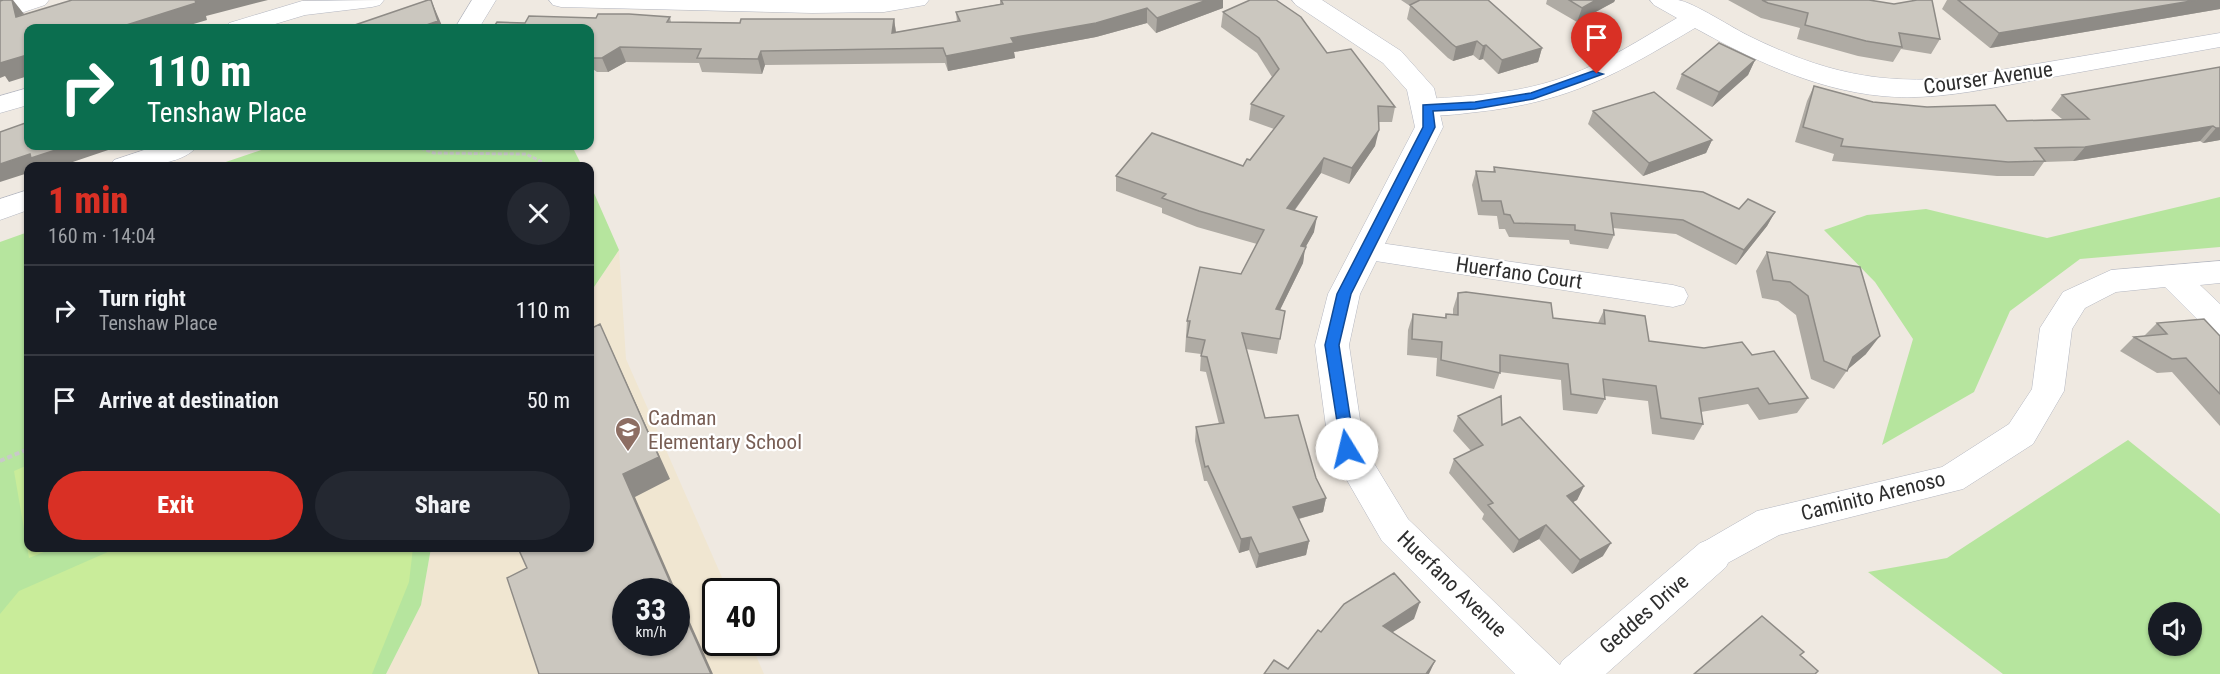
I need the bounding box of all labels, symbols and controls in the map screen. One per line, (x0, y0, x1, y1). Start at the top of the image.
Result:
pin (1571, 12, 1622, 74)
icon: arrive (1580, 21, 1613, 54)
text: 110 m (147, 47, 252, 96)
icon: right (48, 48, 126, 126)
street label: Courser Avenue (1922, 57, 2054, 99)
text: Tenshaw Place (147, 97, 307, 129)
text: 1 min (48, 180, 128, 222)
button: close (507, 182, 570, 245)
text: 160 m · 14:04 (48, 224, 155, 248)
street label: Huerfano Court (1454, 252, 1584, 294)
text: Turn right (99, 286, 186, 311)
icon: right (48, 294, 81, 327)
text: 110 m (516, 298, 570, 323)
text: Tenshaw Place (99, 311, 217, 335)
icon: arrive (48, 384, 81, 417)
text: Arrive at destination (99, 388, 279, 413)
text: 50 m (527, 388, 570, 413)
place label: Cadman Elementary School (648, 406, 802, 454)
school or university icon: Cadman Elementary School (613, 415, 643, 453)
position arrow (1315, 417, 1379, 481)
street label: Caminito Arenoso (1798, 466, 1948, 526)
button: Exit (48, 471, 303, 540)
button: Share (315, 471, 570, 540)
street label: Huerfano Avenue (1392, 526, 1512, 642)
street label: Geddes Drive (1595, 569, 1693, 659)
speed limit sign: 40 (702, 578, 780, 656)
text: 33 (636, 592, 666, 627)
map controls (2148, 602, 2202, 656)
button: sound (2148, 602, 2202, 656)
text: km/h (636, 623, 666, 641)

